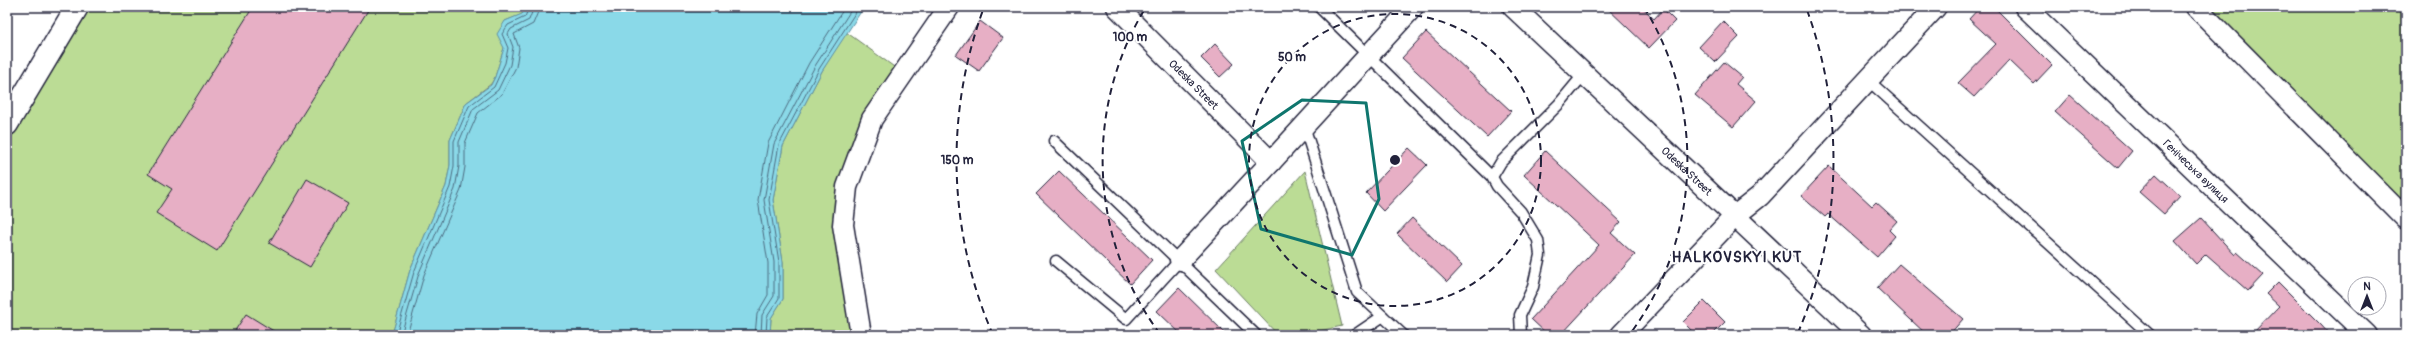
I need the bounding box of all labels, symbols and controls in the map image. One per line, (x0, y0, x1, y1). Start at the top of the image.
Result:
text: 100 m (1113, 30, 1148, 45)
text: 50 m (1278, 50, 1306, 65)
street label: Odeska Street (1166, 57, 1222, 112)
street label: Генічеська вулиця (2161, 137, 2232, 205)
street label: Odeska Street (1659, 144, 1715, 198)
text: 150 m (941, 153, 974, 168)
centre of rings (1388, 153, 1402, 167)
district label: HALKOVSKYI KUT (1672, 248, 1802, 267)
north arrow (2347, 276, 2387, 316)
text: N (2363, 280, 2371, 293)

